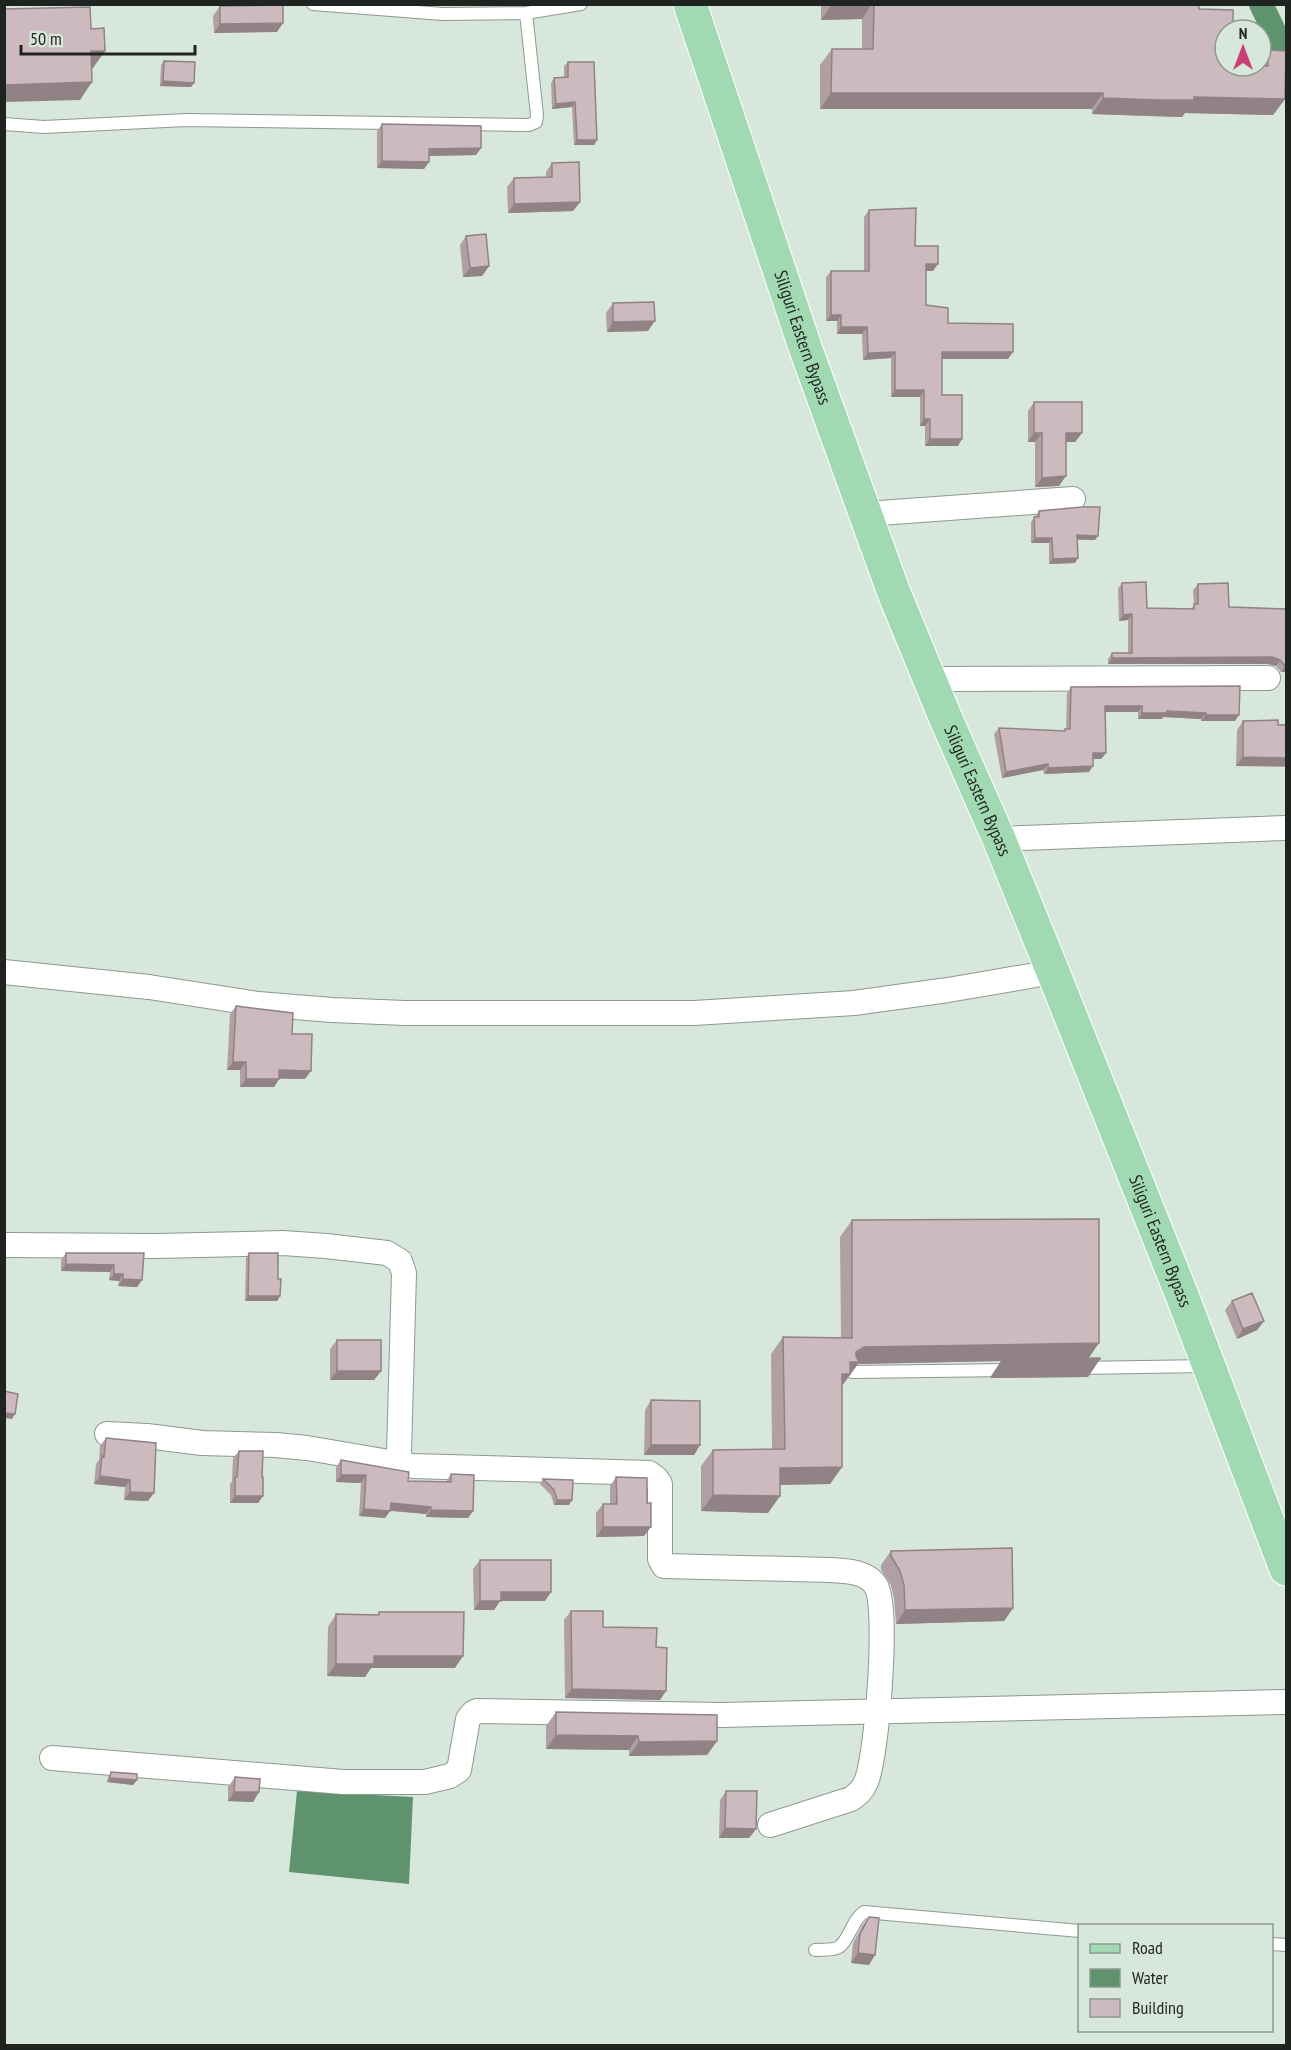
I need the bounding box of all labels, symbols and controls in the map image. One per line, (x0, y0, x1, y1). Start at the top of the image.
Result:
scale bar (21, 18, 195, 56)
north arrow (1213, 18, 1273, 78)
text: N (1239, 23, 1247, 43)
text: 50 m (30, 27, 62, 50)
street label: Siliguri Eastern Bypass (769, 267, 837, 408)
street label: Siliguri Eastern Bypass (939, 722, 1017, 859)
street label: Siliguri Eastern Bypass (1124, 1171, 1197, 1310)
legend (1078, 1924, 1273, 2032)
text: Road (1132, 1936, 1163, 1959)
text: Water (1132, 1966, 1168, 1989)
text: Building (1132, 1996, 1184, 2019)

